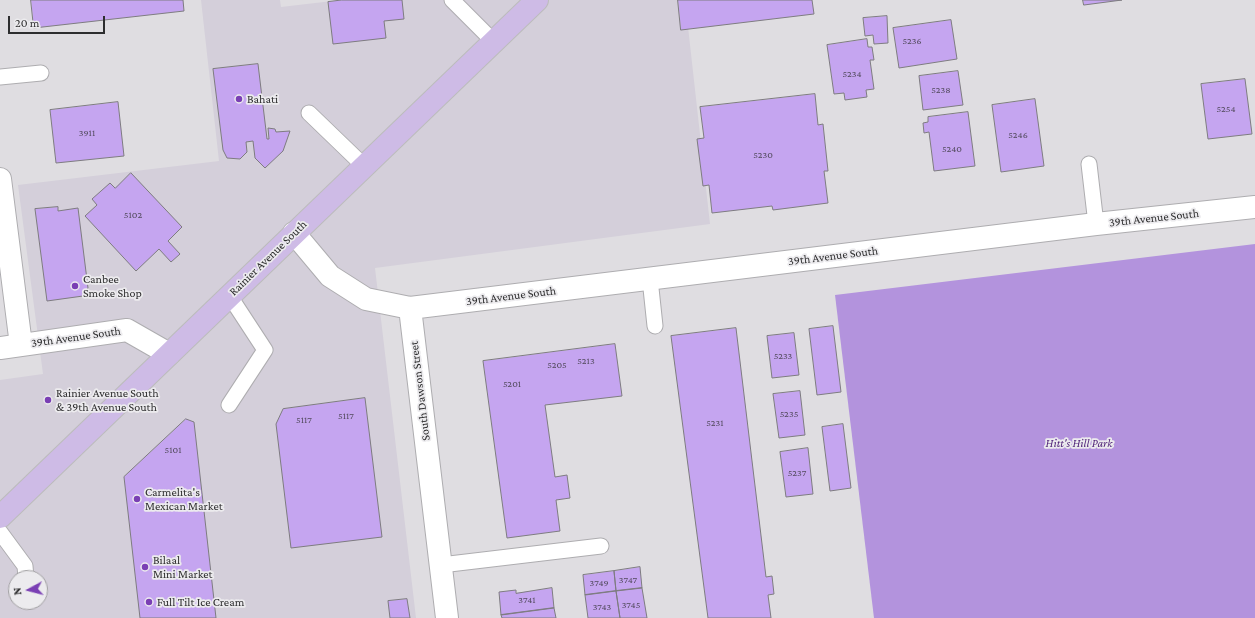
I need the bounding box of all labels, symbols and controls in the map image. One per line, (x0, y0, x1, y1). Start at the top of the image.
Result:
scale bar (10, 8, 107, 34)
text: 20 m (15, 16, 39, 30)
house number: 5236 (902, 35, 922, 47)
house number: 5234 (842, 68, 862, 80)
house number: 5238 (931, 84, 951, 96)
place label: Bahati (247, 92, 278, 106)
marker: Bahati (234, 94, 244, 104)
house number: 5254 (1216, 103, 1236, 115)
house number: 3911 (79, 127, 95, 139)
house number: 5246 (1008, 129, 1028, 141)
house number: 5240 (942, 143, 962, 155)
house number: 5230 (753, 149, 773, 161)
street label: 39th Avenue South (1108, 206, 1200, 230)
house number: 5102 (124, 209, 142, 221)
street label: Rainier Avenue South (226, 217, 310, 299)
street label: 39th Avenue South (787, 243, 879, 269)
place label: Canbee Smoke Shop (83, 272, 142, 300)
marker: Canbee Smoke Shop (70, 281, 80, 291)
street label: 39th Avenue South (465, 283, 557, 309)
street label: 39th Avenue South (30, 324, 122, 350)
street label: South Dawson Street (407, 340, 433, 442)
house number: 5233 (774, 350, 792, 362)
house number: 5213 (577, 355, 595, 367)
house number: 5205 (547, 359, 567, 371)
house number: 5201 (503, 378, 521, 390)
place label: Rainier Avenue South & 39th Avenue South (56, 386, 159, 414)
marker: Rainier Avenue South & 39th Avenue South (43, 395, 53, 405)
house number: 5235 (780, 408, 798, 420)
house number: 5117 (338, 410, 354, 422)
house number: 5117 (296, 414, 312, 426)
house number: 5231 (706, 417, 724, 429)
park label: Hitt's Hill Park (1046, 436, 1112, 450)
house number: 5101 (165, 444, 181, 456)
house number: 5237 (788, 467, 806, 479)
place label: Carmelita's Mexican Market (145, 485, 223, 513)
marker: Carmelita's Mexican Market (132, 494, 142, 504)
place label: Bilaal Mini Market (153, 553, 213, 581)
marker: Bilaal Mini Market (140, 562, 150, 572)
north arrow (8, 570, 48, 610)
house number: 3747 (619, 574, 637, 586)
house number: 3749 (589, 577, 609, 589)
text: N (11, 587, 23, 596)
house number: 3741 (518, 594, 536, 606)
place label: Full Tilt Ice Cream (157, 595, 244, 609)
marker: Full Tilt Ice Cream (144, 597, 154, 607)
house number: 3745 (622, 599, 640, 611)
house number: 3743 (593, 601, 611, 613)

